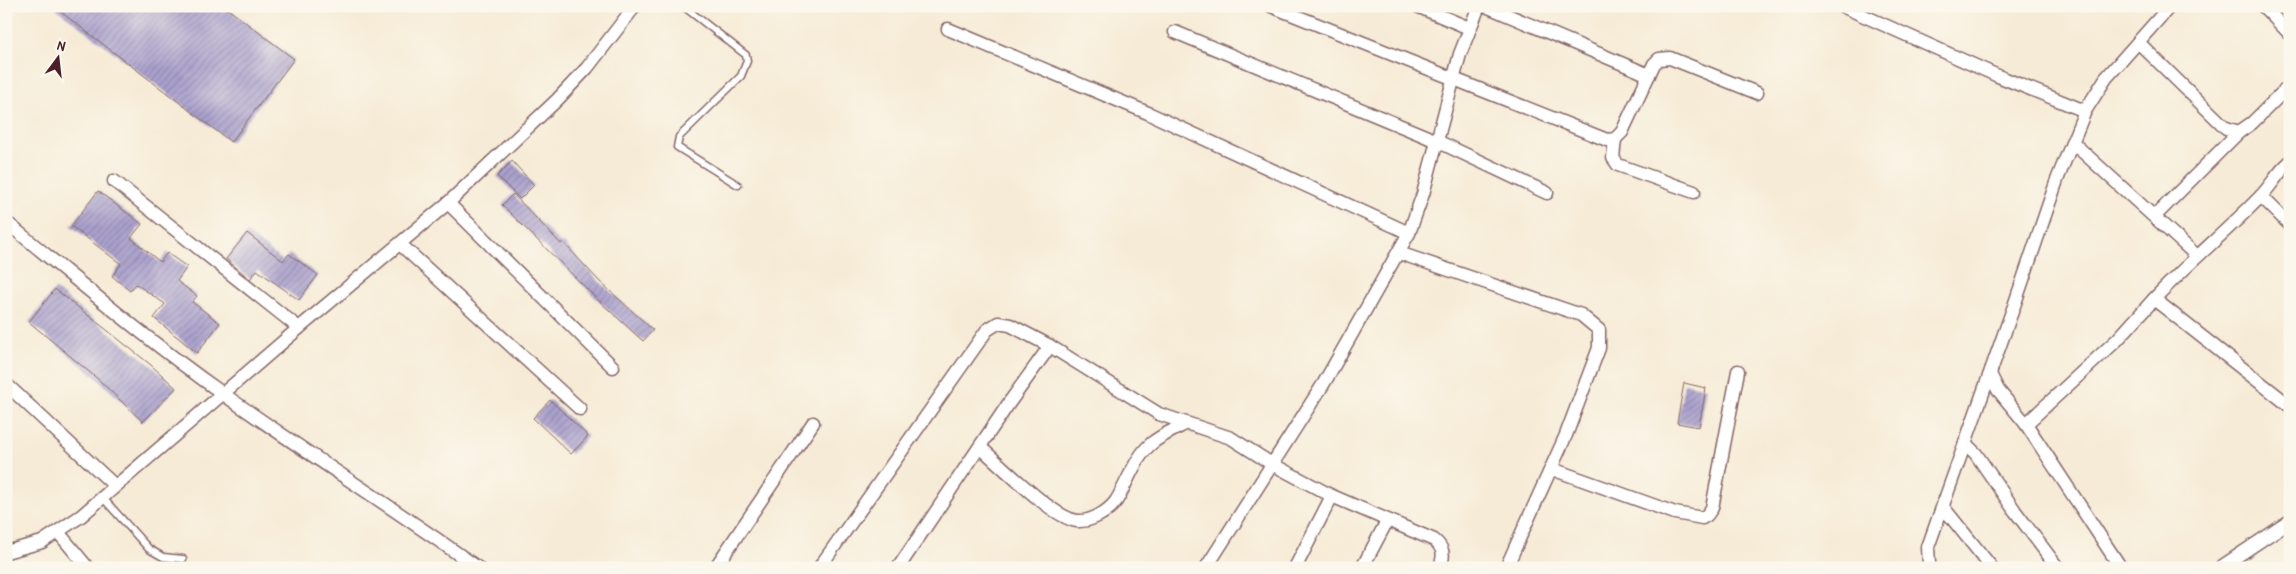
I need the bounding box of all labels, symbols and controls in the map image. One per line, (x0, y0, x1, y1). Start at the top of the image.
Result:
north arrow (32, 32, 82, 82)
text: N (55, 35, 68, 55)

